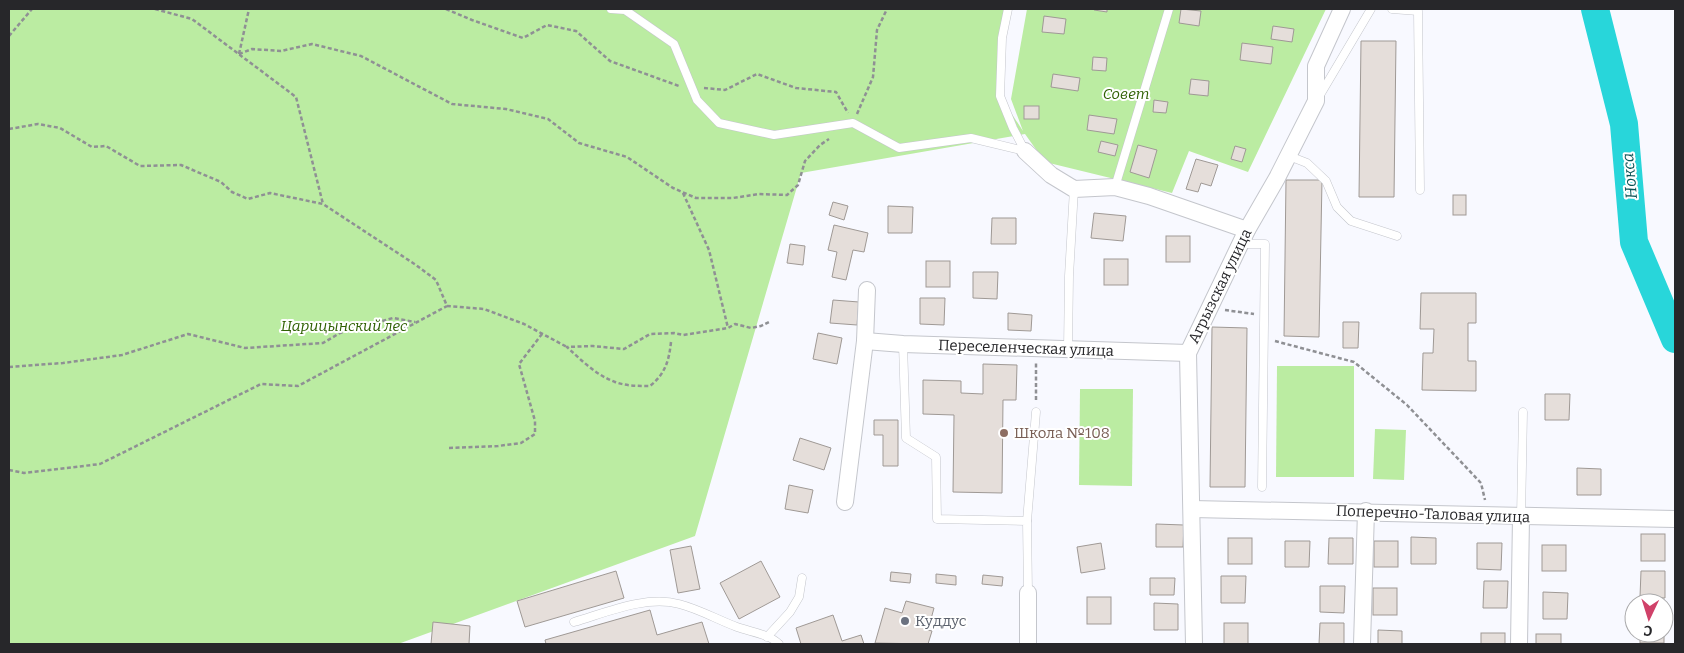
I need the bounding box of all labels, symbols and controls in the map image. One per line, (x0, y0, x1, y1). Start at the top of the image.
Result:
park label: Совет (1103, 85, 1149, 103)
water label: Нокса (1618, 152, 1641, 200)
street label: Агрызская улица (1184, 226, 1256, 346)
park label: Царицынский лес (281, 317, 408, 335)
street label: Переселенческая улица (938, 336, 1114, 360)
place label: Школа №108 (1014, 424, 1110, 442)
marker: Школа №108 (998, 427, 1010, 439)
street label: Поперечно-Таловая улица (1336, 502, 1530, 526)
north arrow (1624, 593, 1674, 643)
place label: Куддус (915, 612, 967, 630)
marker: Куддус (899, 615, 911, 627)
text: С (1643, 622, 1653, 639)

